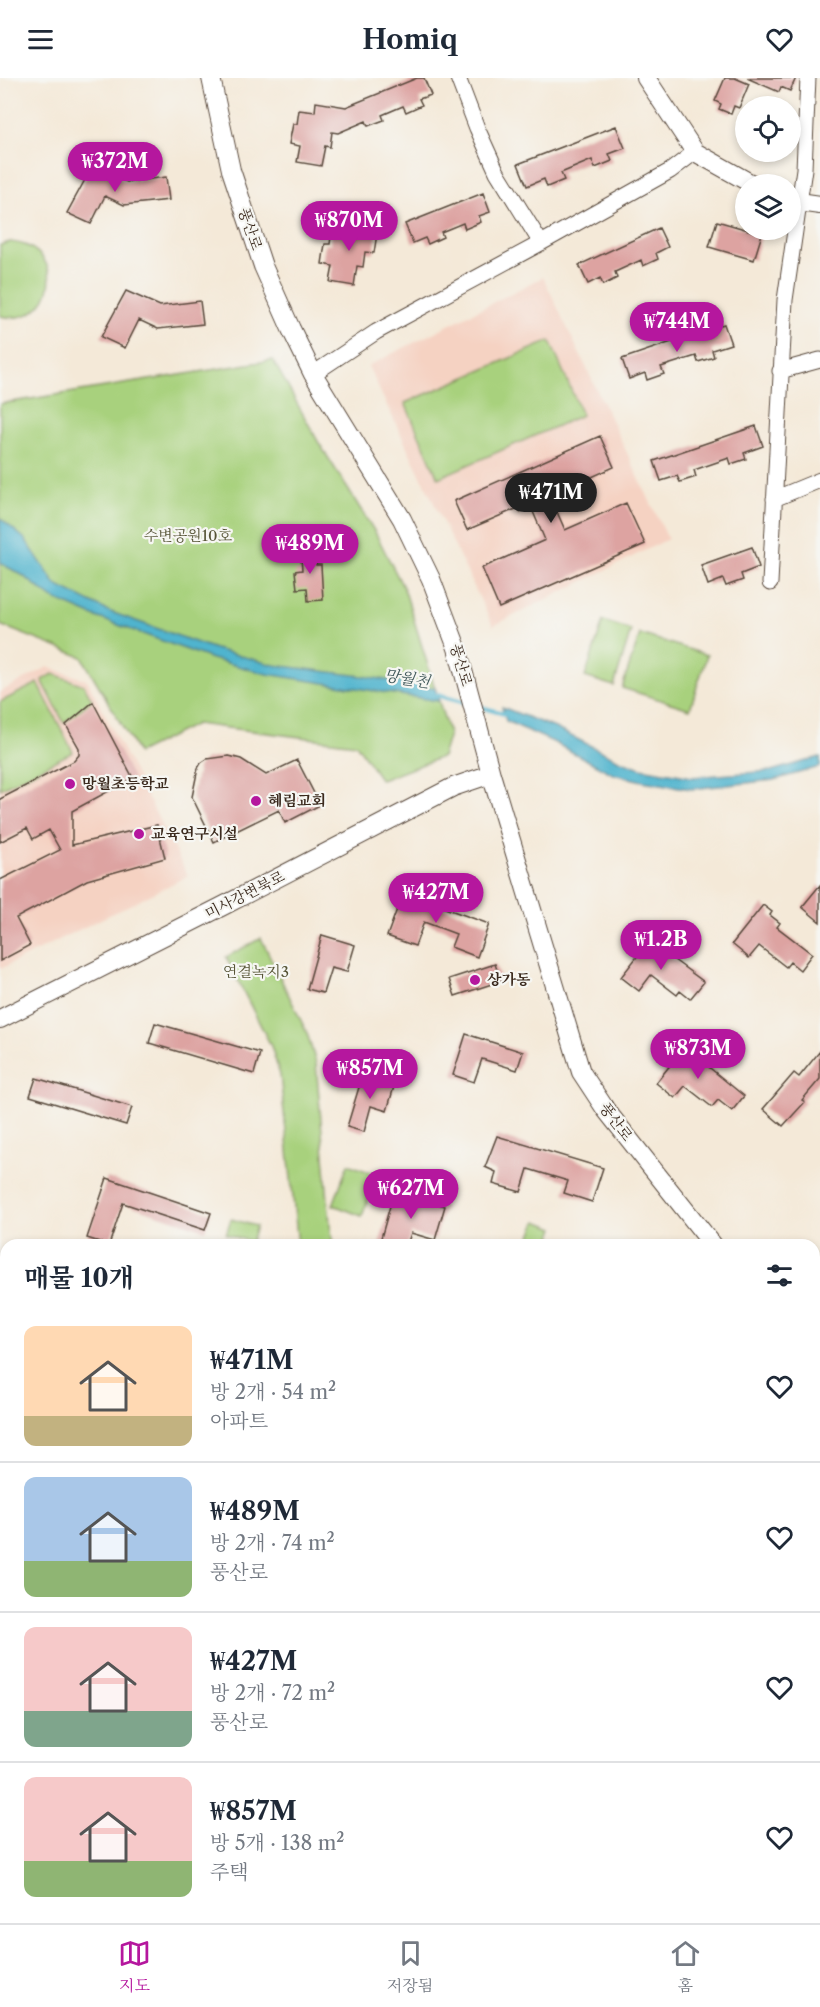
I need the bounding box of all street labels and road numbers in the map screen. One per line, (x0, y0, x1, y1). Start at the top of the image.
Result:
street label: 풍산로 (234, 205, 267, 253)
street label: 풍산로 (446, 641, 477, 689)
street label: 미사강변북로 (202, 866, 288, 923)
street label: 풍산로 (596, 1099, 637, 1145)

